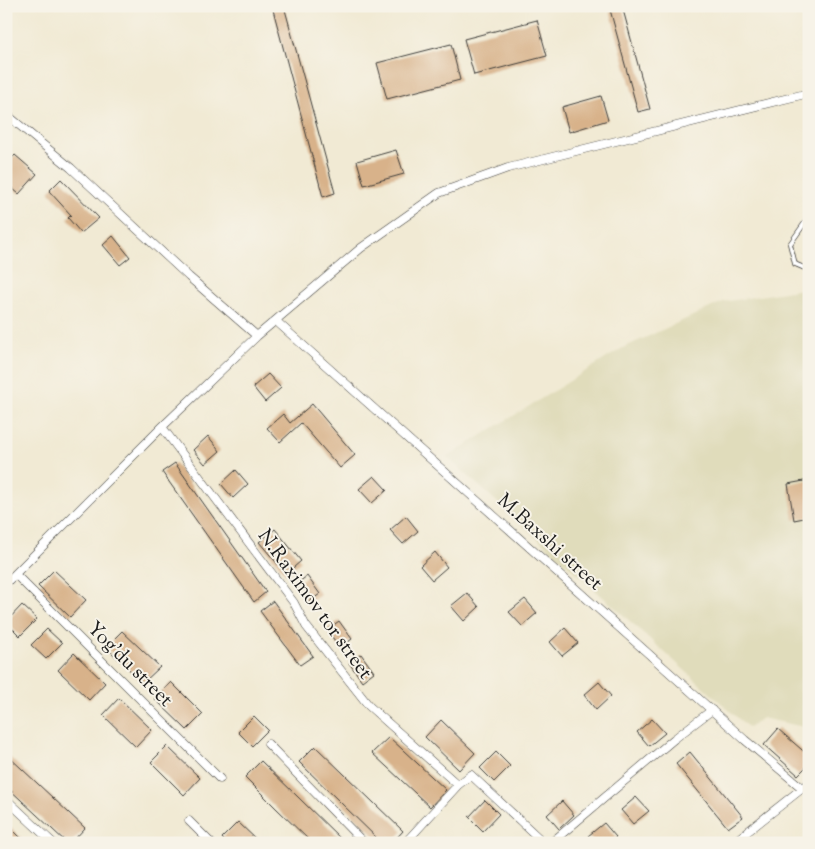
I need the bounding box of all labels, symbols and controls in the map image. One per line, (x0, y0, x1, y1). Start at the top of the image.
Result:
street label: M.Baxshi street (490, 488, 608, 598)
street label: N.Raximov tor street (250, 524, 379, 686)
street label: Yog'du street (80, 616, 179, 715)

